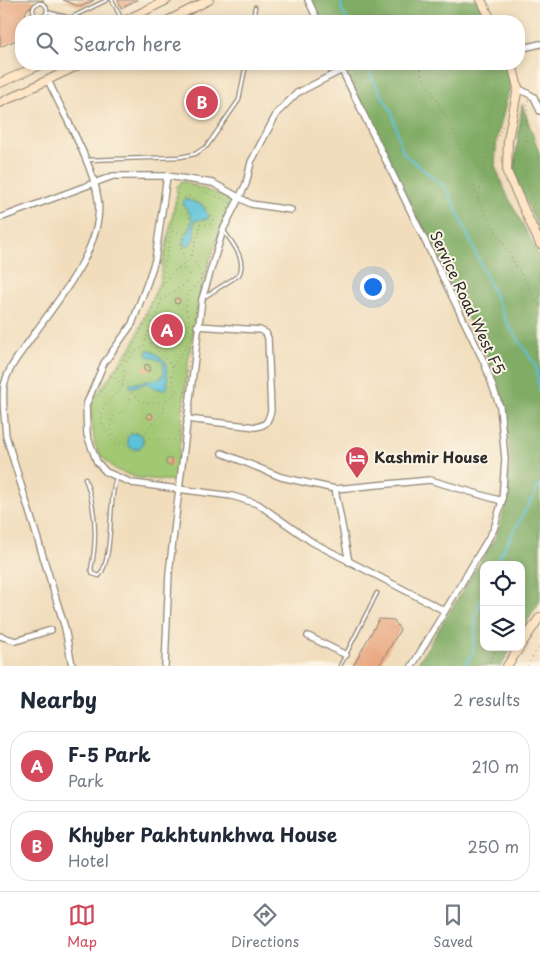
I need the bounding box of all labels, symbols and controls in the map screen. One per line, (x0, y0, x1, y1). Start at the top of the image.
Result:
search box (15, 15, 525, 70)
icon: search (33, 29, 61, 57)
text: Search here (73, 29, 182, 57)
pin: B (186, 83, 218, 121)
street label: Service Road West F5 (425, 227, 512, 378)
your location (360, 274, 386, 300)
pin: A (151, 311, 183, 349)
hotel icon: Kashmir House (344, 445, 370, 479)
place label: Kashmir House (374, 445, 488, 468)
map controls (480, 561, 525, 651)
button: locate (480, 561, 525, 606)
button: layers (480, 606, 525, 651)
text: Nearby (20, 683, 97, 715)
text: 2 results (453, 687, 520, 711)
text: F-5 Park (68, 740, 151, 768)
text: A (31, 754, 43, 778)
text: 210 m (471, 754, 519, 778)
text: Park (68, 768, 104, 792)
text: Khyber Pakhtunkhwa House (68, 820, 337, 848)
text: B (32, 834, 42, 858)
text: 250 m (468, 834, 519, 858)
text: Hotel (68, 848, 109, 872)
tab: Map (67, 901, 97, 952)
tab: Directions (231, 901, 299, 952)
tab: Saved (433, 901, 473, 952)

